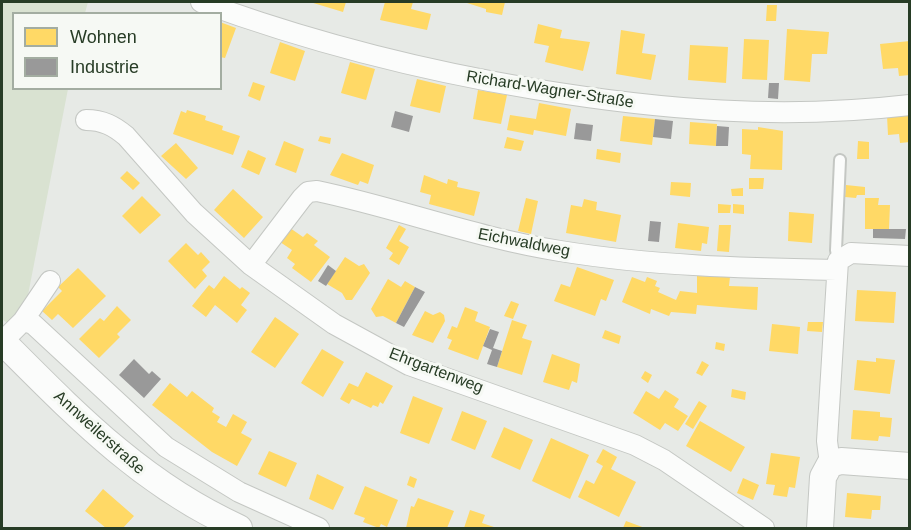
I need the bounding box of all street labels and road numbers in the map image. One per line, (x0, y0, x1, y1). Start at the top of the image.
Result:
street label: Richard-Wagner-Straße (465, 67, 635, 113)
street label: Eichwaldweg (476, 225, 572, 261)
street label: Ehrgartenweg (386, 344, 486, 398)
street label: Annweilerstraße (50, 387, 148, 479)

